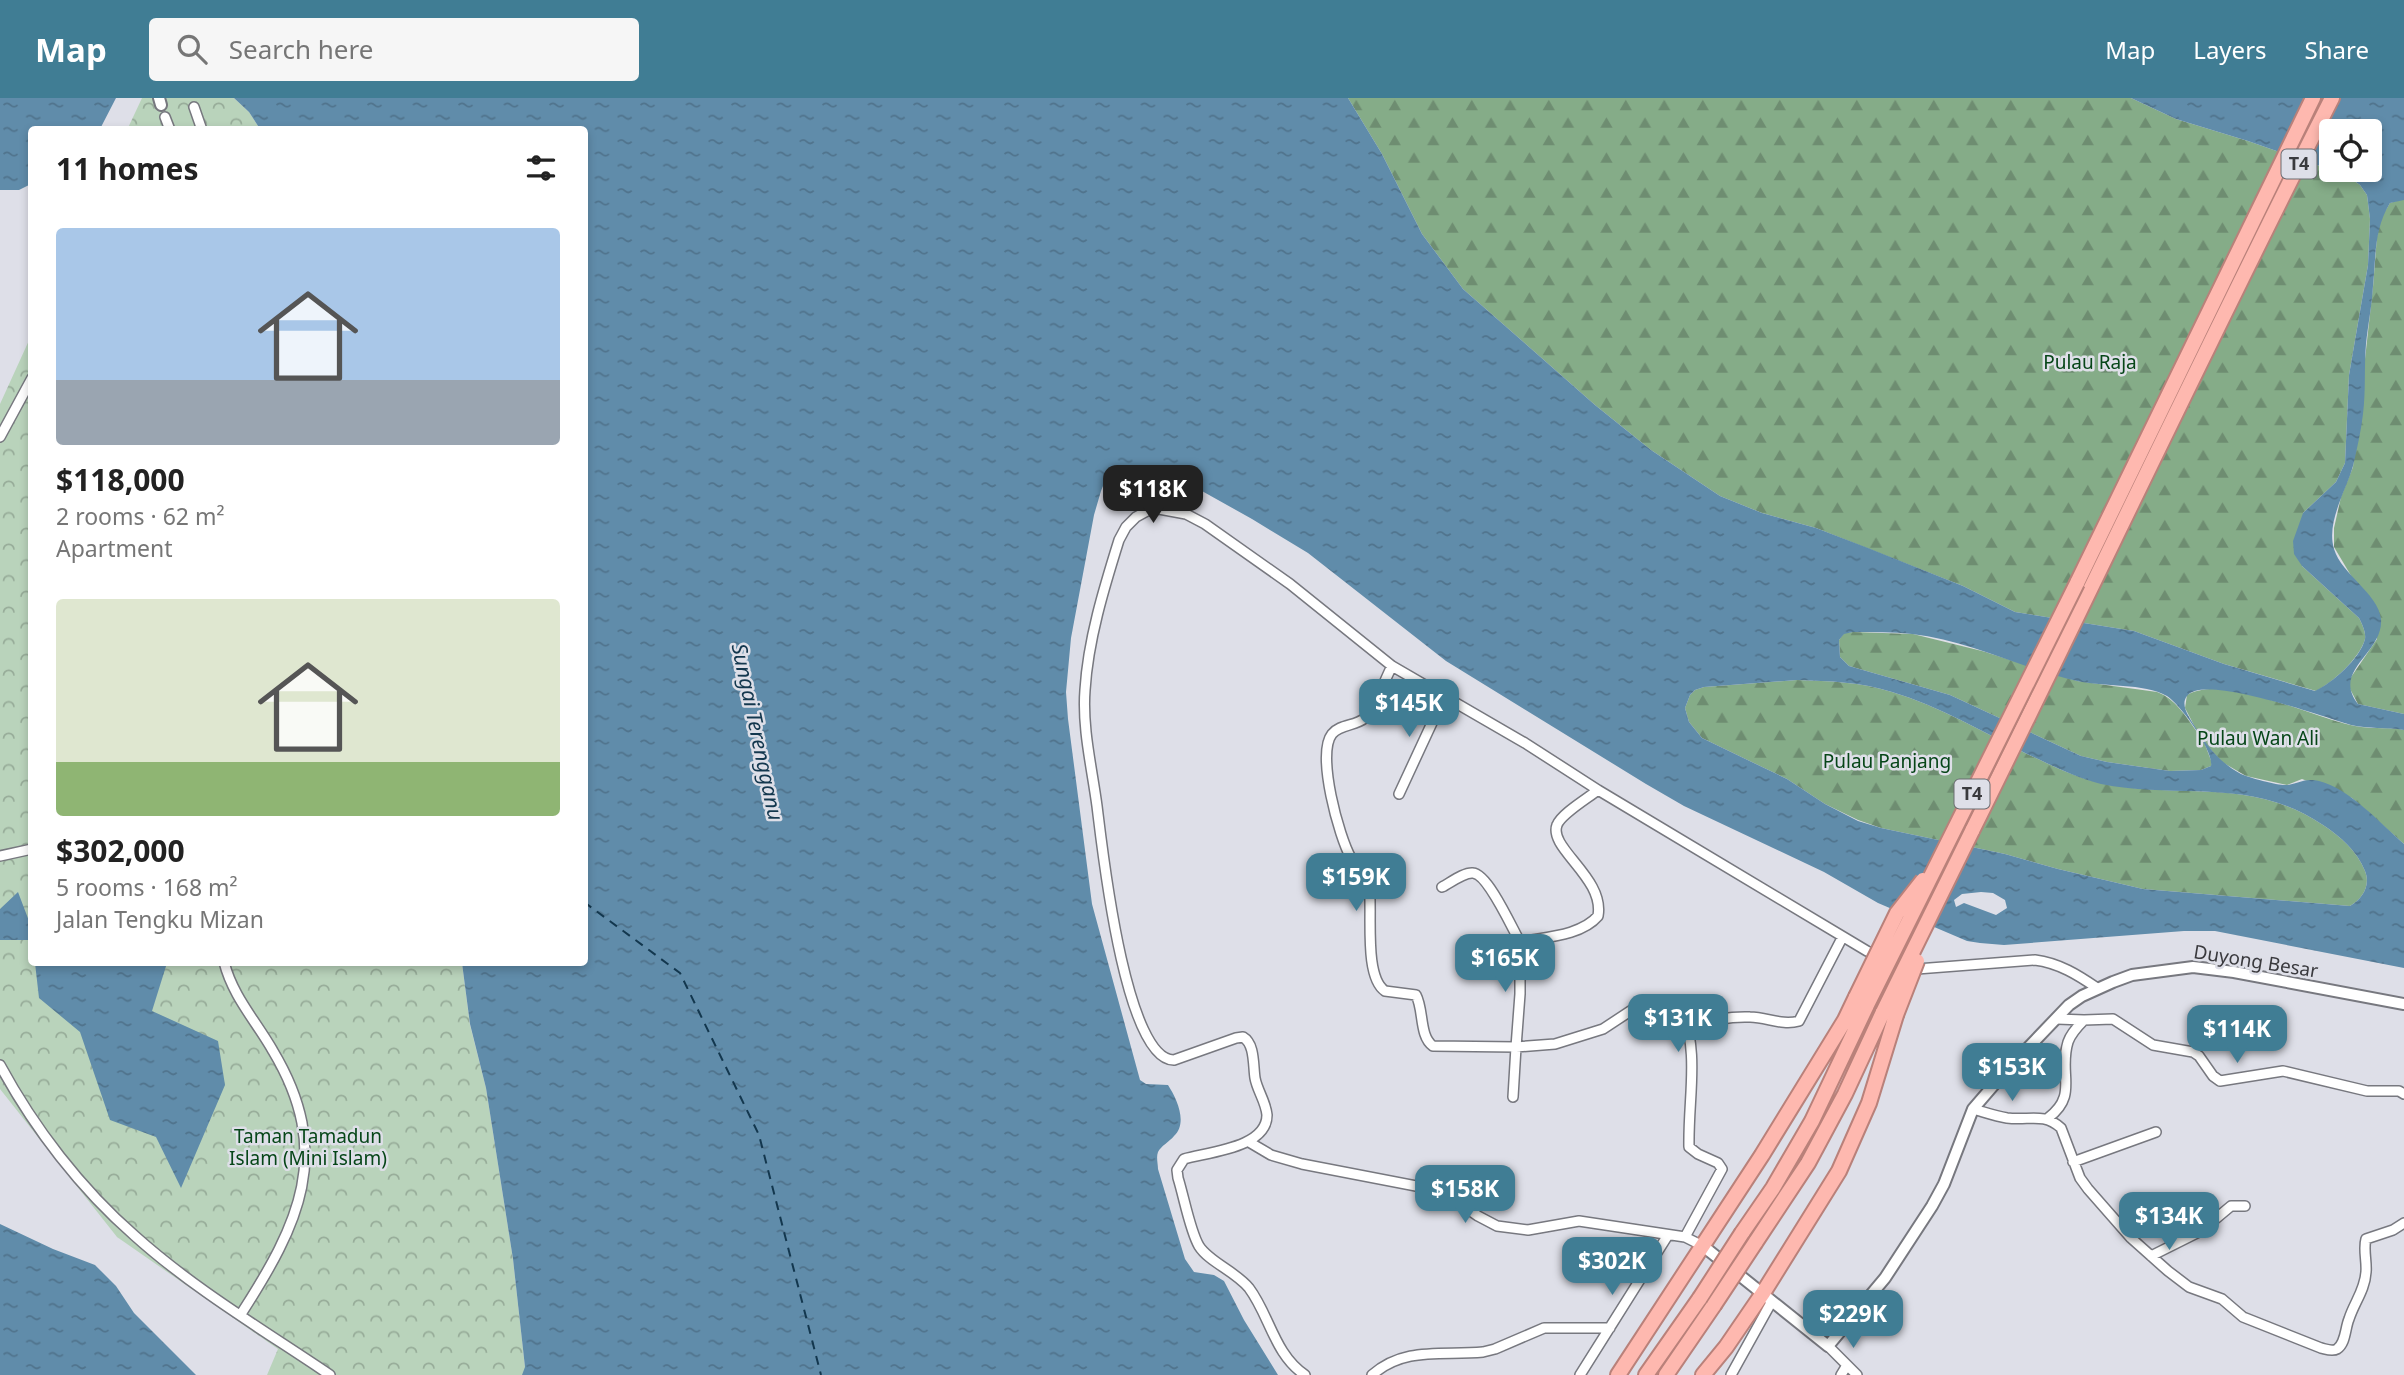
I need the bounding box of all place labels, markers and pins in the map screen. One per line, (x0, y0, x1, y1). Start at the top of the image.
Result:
pin: $118K (1104, 466, 1202, 525)
pin: $145K (1360, 680, 1458, 739)
pin: $159K (1307, 854, 1405, 913)
pin: $165K (1456, 934, 1554, 994)
pin: $131K (1629, 995, 1727, 1054)
pin: $114K (2188, 1006, 2286, 1065)
pin: $153K (1963, 1044, 2061, 1103)
pin: $158K (1416, 1166, 1514, 1225)
pin: $134K (2120, 1192, 2218, 1252)
pin: $302K (1563, 1238, 1661, 1297)
pin: $229K (1804, 1290, 1902, 1350)

